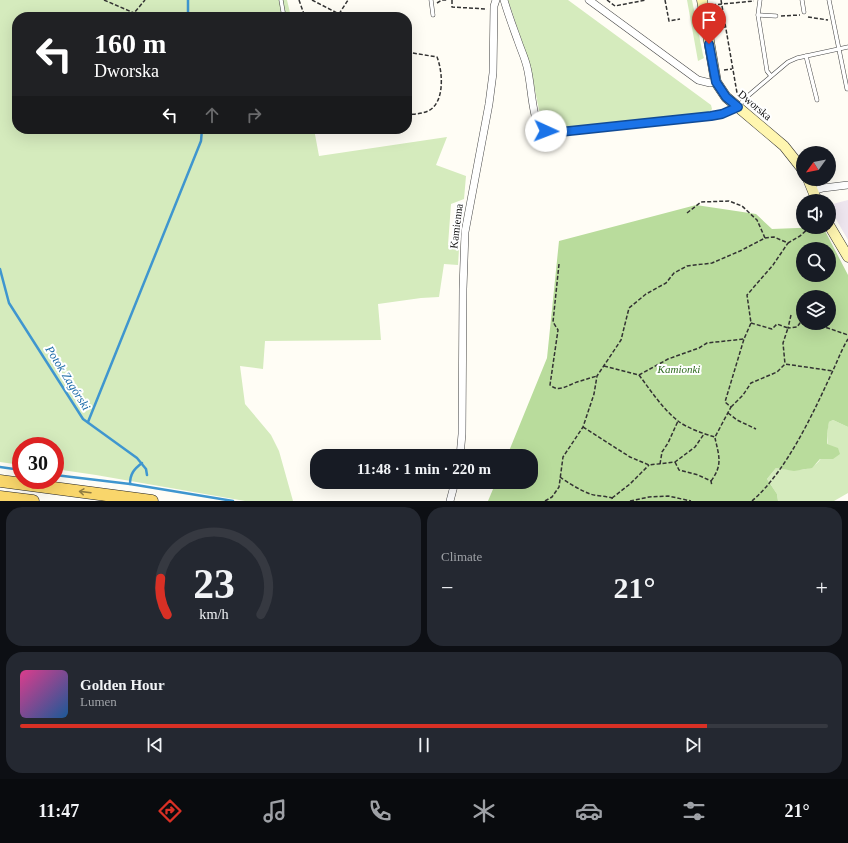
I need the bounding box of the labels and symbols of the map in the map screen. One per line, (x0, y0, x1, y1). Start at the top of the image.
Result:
pin (692, 3, 726, 44)
street label: Dworska (736, 88, 774, 122)
position arrow (525, 110, 567, 152)
north arrow (796, 146, 836, 186)
street label: Kamienna (447, 203, 465, 249)
water label: Potok Zagórski (42, 342, 93, 413)
park label: Kamionki (657, 363, 700, 375)
speed limit sign: 30 (12, 437, 64, 489)
one-way arrow (79, 488, 92, 496)

